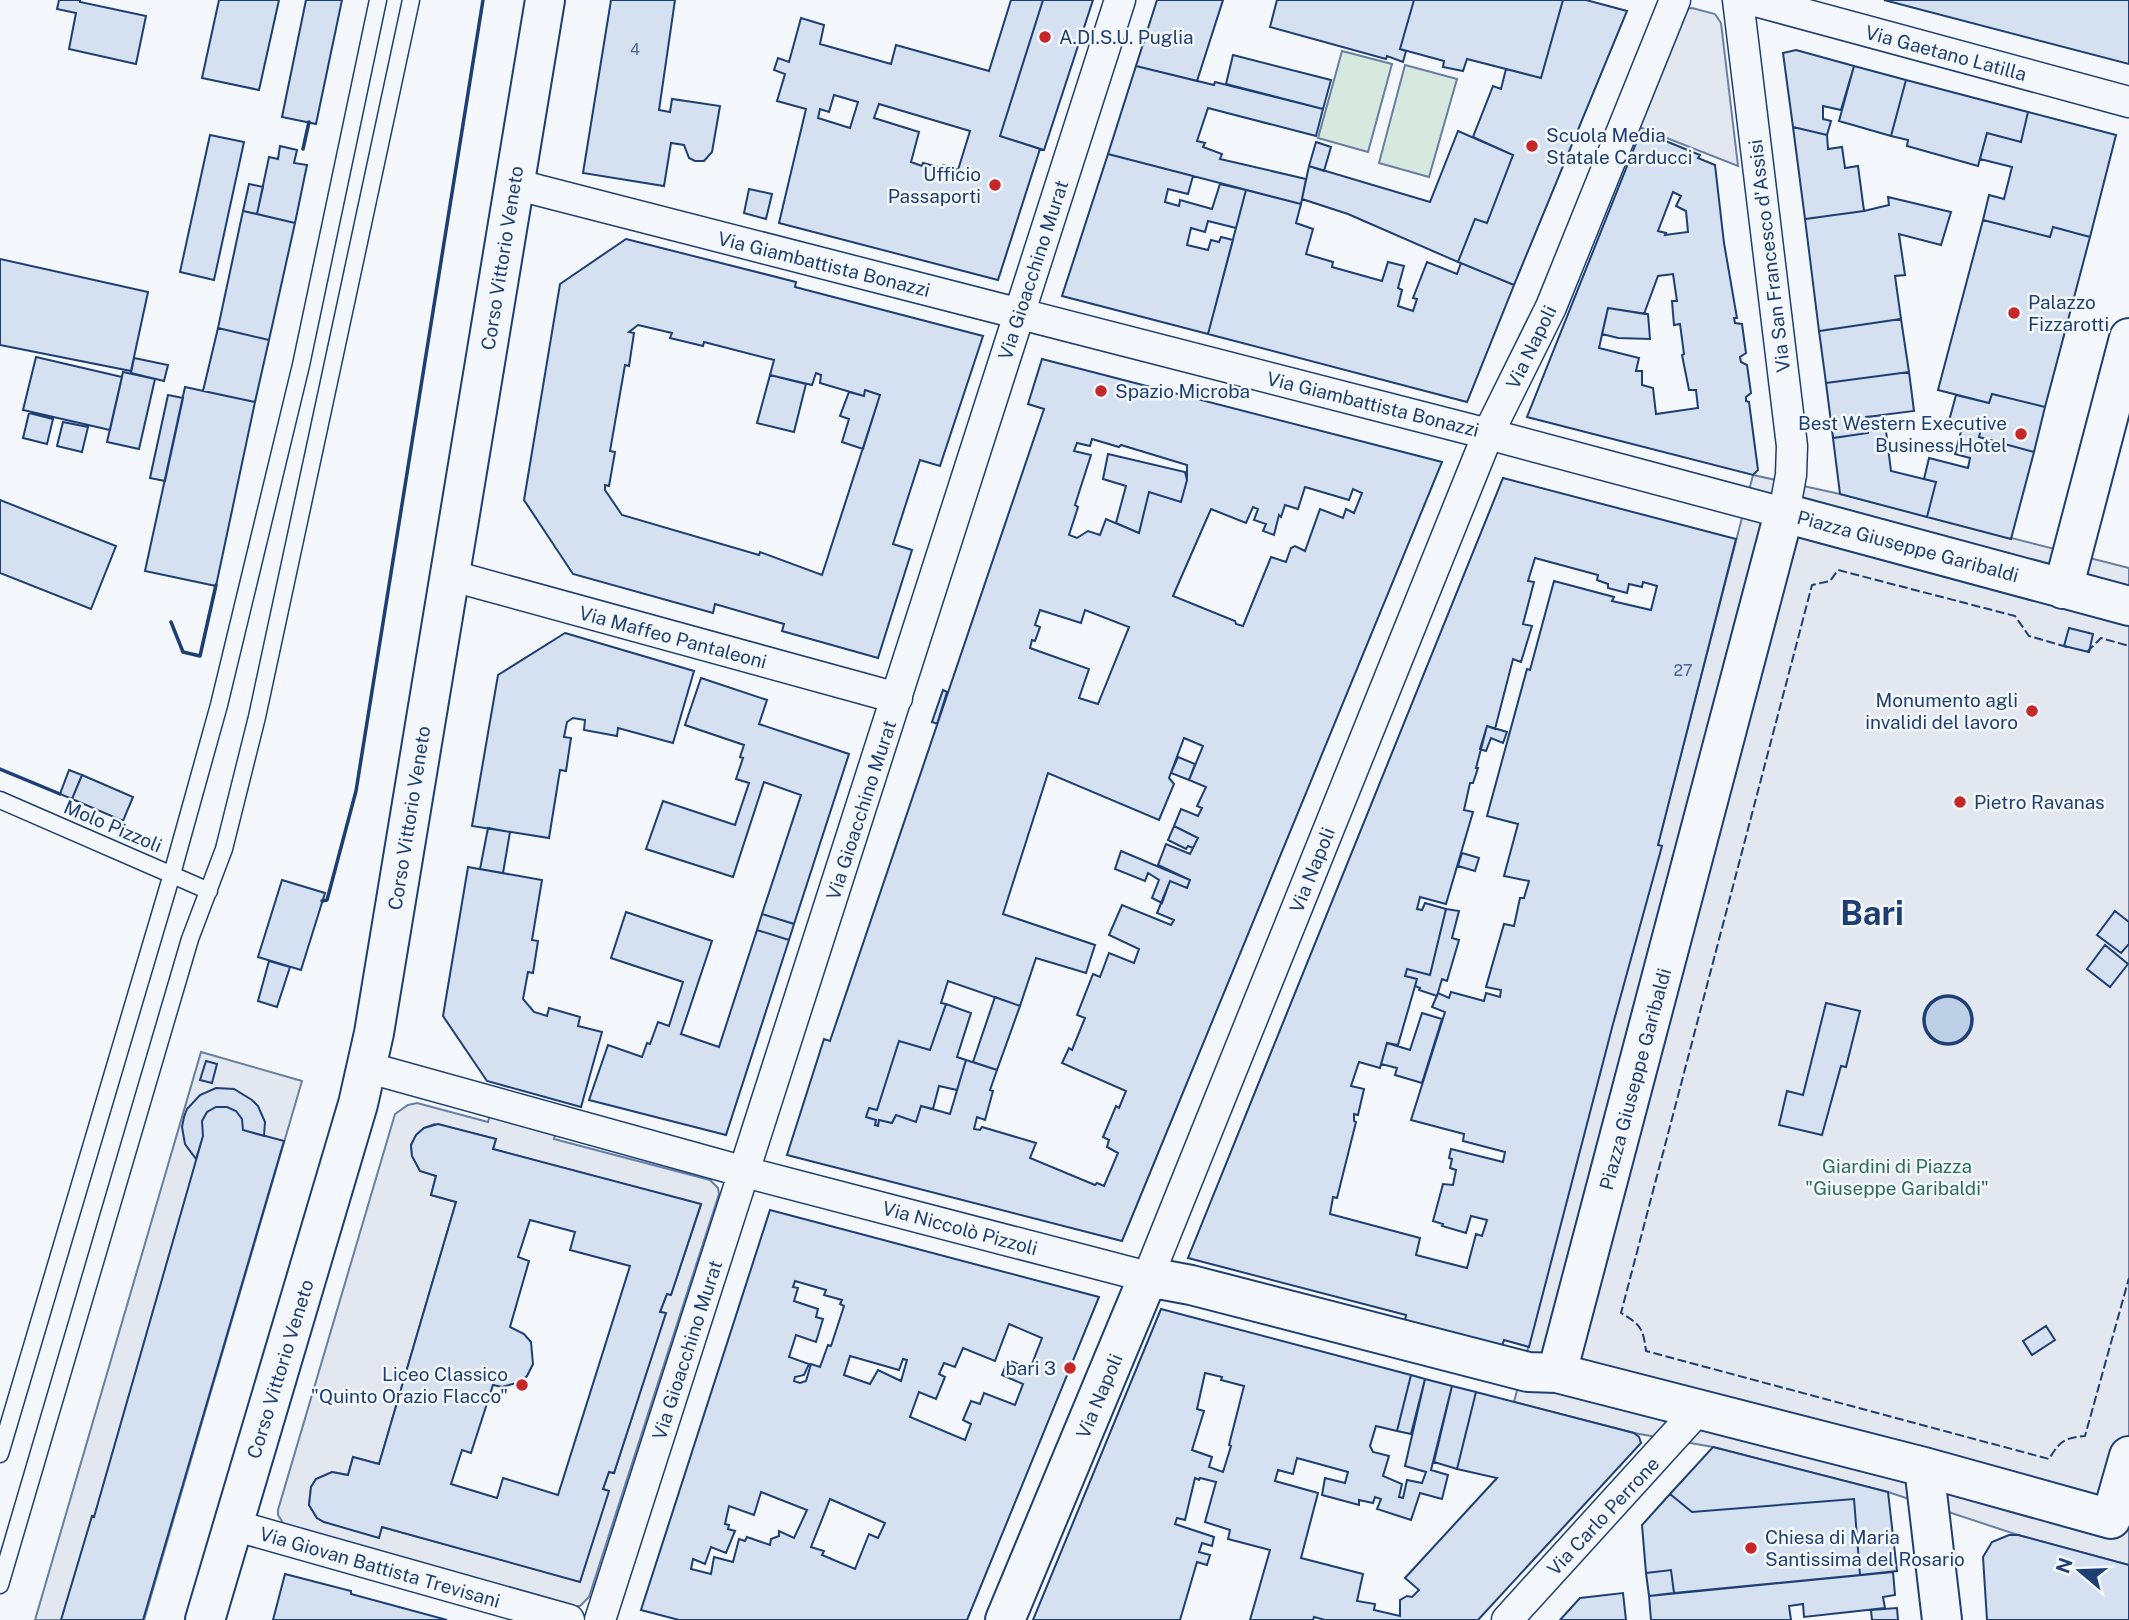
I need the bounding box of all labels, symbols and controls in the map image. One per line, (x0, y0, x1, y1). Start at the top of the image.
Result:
street label: Via Gaetano Latilla (1863, 21, 2029, 85)
place label: A.DI.S.U. Puglia (1059, 26, 1194, 48)
marker: A.DI.S.U. Puglia (1037, 29, 1053, 45)
house number: 4 (630, 40, 640, 59)
place label: Scuola Media Statale Carducci (1546, 124, 1692, 168)
marker: Scuola Media Statale Carducci (1524, 138, 1540, 154)
street label: Via San Francesco d'Assisi (1744, 138, 1794, 374)
place label: Ufficio Passaporti (888, 163, 981, 207)
street label: Corso Vittorio Veneto (477, 164, 527, 352)
marker: Ufficio Passaporti (987, 177, 1003, 193)
street label: Via Gioacchino Murat (994, 178, 1072, 362)
street label: Via Giambattista Bonazzi (716, 227, 932, 301)
place label: Palazzo Fizzarotti (2028, 291, 2109, 335)
street label: Via Napoli (1501, 302, 1561, 392)
marker: Palazzo Fizzarotti (2006, 305, 2022, 321)
street label: Via Giambattista Bonazzi (1265, 367, 1481, 441)
place label: Spazio Microba (1115, 380, 1250, 402)
marker: Spazio Microba (1093, 383, 1109, 399)
place label: Best Western Executive Business Hotel (1798, 412, 2007, 456)
marker: Best Western Executive Business Hotel (2013, 426, 2029, 442)
street label: Piazza Giuseppe Garibaldi (1795, 506, 2021, 586)
street label: Via Maffeo Pantaleoni (577, 601, 769, 673)
house number: 27 (1673, 661, 1693, 680)
place label: Monumento agli invalidi del lavoro (1865, 689, 2018, 733)
marker: Monumento agli invalidi del lavoro (2024, 703, 2040, 719)
street label: Via Gioacchino Murat (822, 718, 900, 902)
street label: Corso Vittorio Veneto (384, 724, 434, 912)
place label: Pietro Ravanas (1974, 791, 2105, 813)
marker: Pietro Ravanas (1952, 794, 1968, 810)
street label: Molo Pizzoli (61, 796, 165, 856)
street label: Via Napoli (1285, 824, 1339, 916)
district label: Bari (1840, 894, 1904, 932)
street label: Piazza Giuseppe Garibaldi (1595, 966, 1675, 1192)
park label: Giardini di Piazza "Giuseppe Garibaldi" (1805, 1155, 1989, 1199)
street label: Via Niccolò Pizzoli (880, 1197, 1040, 1259)
street label: Via Gioacchino Murat (648, 1258, 726, 1442)
street label: Corso Vittorio Veneto (242, 1277, 318, 1461)
street label: Via Napoli (1071, 1350, 1127, 1442)
place label: bari 3 (1006, 1357, 1056, 1379)
marker: bari 3 (1062, 1360, 1078, 1376)
place label: Liceo Classico "Quinto Orazio Flacco" (311, 1363, 508, 1407)
marker: Liceo Classico "Quinto Orazio Flacco" (514, 1377, 530, 1393)
street label: Via Carlo Perrone (1542, 1452, 1664, 1580)
street label: Via Giovan Battista Trevisani (257, 1522, 503, 1612)
place label: Chiesa di Maria Santissima del Rosario (1765, 1526, 1965, 1570)
north arrow (2045, 1536, 2115, 1606)
marker: Chiesa di Maria Santissima del Rosario (1743, 1540, 1759, 1556)
text: N (2051, 1555, 2077, 1576)

